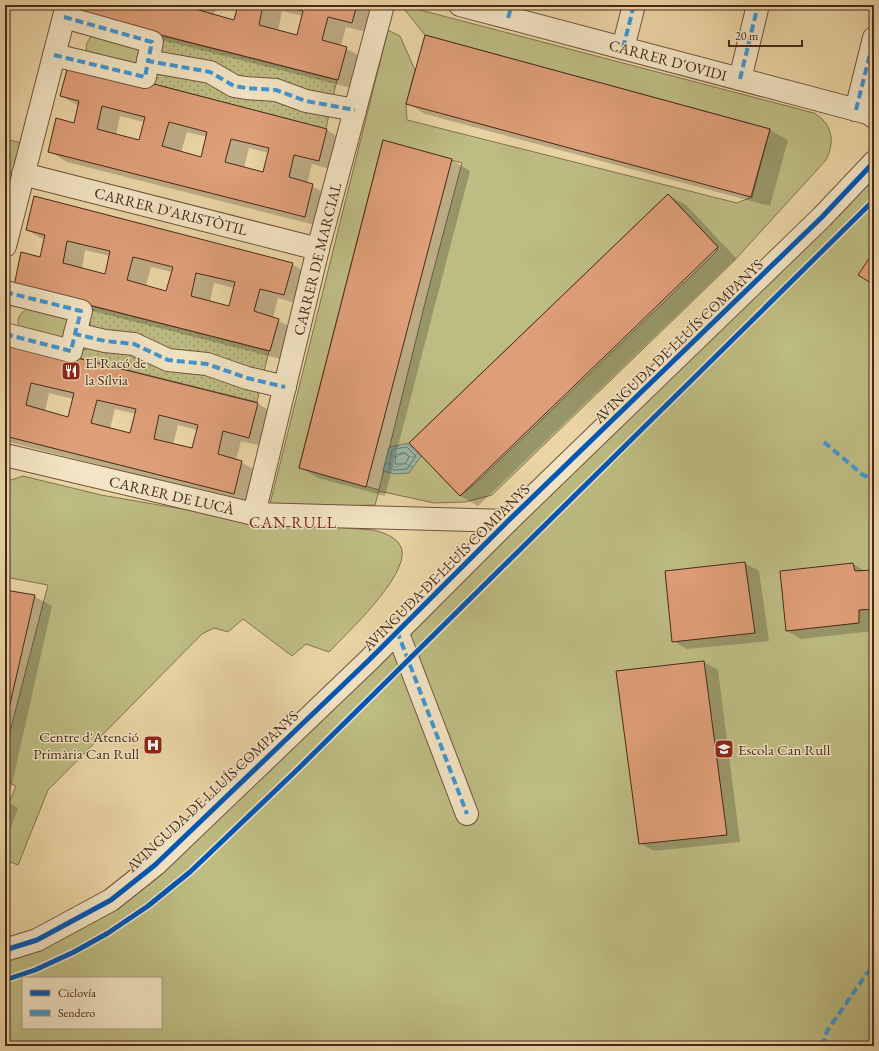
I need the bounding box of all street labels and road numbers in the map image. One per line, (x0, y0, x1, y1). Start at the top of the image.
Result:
street label: CARRER D'OVIDI (607, 35, 729, 85)
street label: CARRER DE MARCIAL (289, 180, 345, 337)
street label: CARRER D'ARISTÒTIL (93, 183, 250, 239)
street label: AVINGUDA DE LLUÍS COMPANYS (589, 255, 767, 428)
street label: CARRER DE LUCÀ (107, 471, 237, 519)
street label: AVINGUDA DE LLUÍS COMPANYS (358, 479, 534, 655)
street label: AVINGUDA DE LLUÍS COMPANYS (121, 706, 302, 877)

